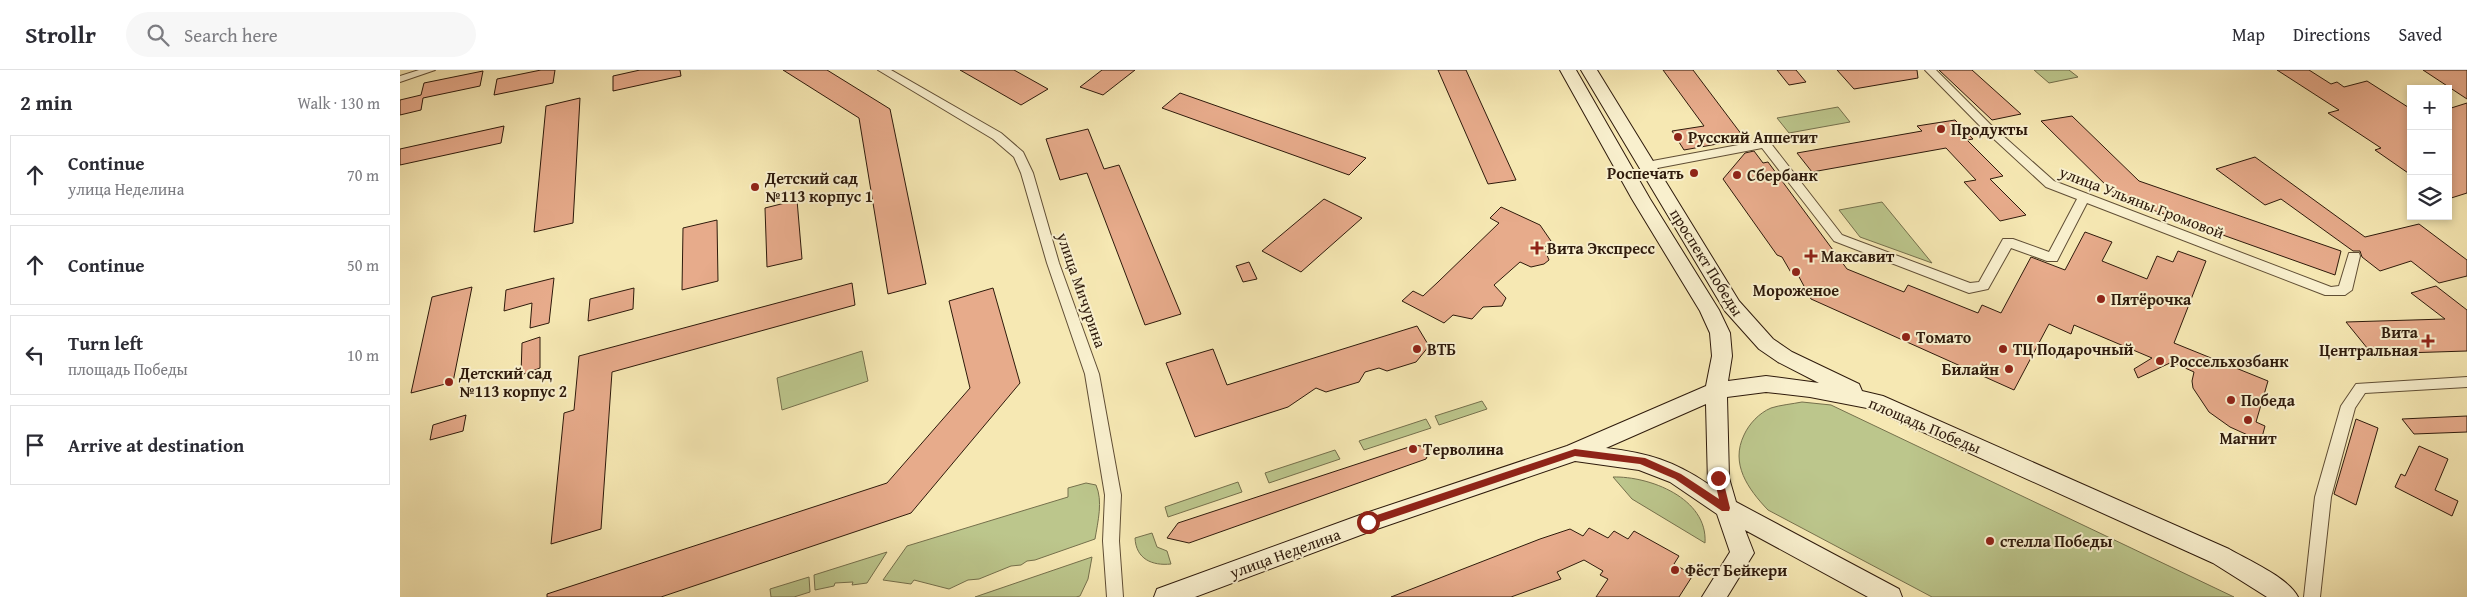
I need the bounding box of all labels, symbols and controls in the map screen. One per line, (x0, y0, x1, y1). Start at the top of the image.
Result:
search box (126, 12, 476, 57)
text: Strollr (25, 17, 96, 52)
icon: search (144, 21, 172, 49)
text: Search here (184, 21, 278, 49)
text: Map (2232, 21, 2265, 48)
text: Directions (2293, 21, 2370, 48)
text: Saved (2398, 21, 2442, 48)
map controls (2407, 85, 2452, 220)
button: + (2407, 85, 2452, 130)
text: 2 min (20, 87, 72, 118)
text: Walk · 130 m (297, 91, 380, 115)
place label: Продукты (1951, 117, 2028, 141)
marker: Продукты (1935, 123, 1947, 135)
place label: Русский Аппетит (1688, 125, 1818, 149)
button: − (2407, 130, 2452, 175)
marker: Русский Аппетит (1672, 131, 1684, 143)
text: Continue (68, 149, 145, 177)
street label: улица Ульяны Громовой (2055, 159, 2228, 245)
icon: ahead (21, 161, 49, 189)
place label: Роспечать (1607, 161, 1684, 185)
text: 70 m (347, 163, 379, 187)
place label: Сбербанк (1747, 163, 1818, 187)
place label: Детский сад №113 корпус 1 (764, 166, 873, 208)
marker: Роспечать (1688, 167, 1700, 179)
marker: Сбербанк (1731, 169, 1743, 181)
button: layers (2407, 175, 2452, 220)
text: улица Неделина (68, 177, 184, 201)
marker: Детский сад №113 корпус 1 (749, 181, 761, 193)
street label: проспект Победы (1664, 203, 1750, 321)
street label: улица Мичурина (1051, 228, 1113, 351)
place label: Вита Экспресс (1547, 236, 1655, 260)
marker: Вита Экспресс (1531, 242, 1543, 254)
place label: Максавит (1821, 244, 1895, 268)
marker: Максавит (1805, 250, 1817, 262)
icon: ahead (21, 251, 49, 279)
text: Continue (68, 251, 145, 279)
text: 50 m (347, 253, 379, 277)
marker: Мороженое (1790, 266, 1802, 278)
place label: Мороженое (1753, 278, 1839, 302)
place label: Пятёрочка (2111, 287, 2192, 311)
marker: Пятёрочка (2095, 293, 2107, 305)
place label: Вита Центральная (2319, 320, 2419, 362)
place label: Томато (1916, 325, 1972, 349)
text: Turn left (68, 329, 143, 357)
marker: Томато (1900, 331, 1912, 343)
marker: Вита Центральная (2422, 335, 2434, 347)
place label: ВТБ (1427, 337, 1456, 361)
place label: ТЦ Подарочный (2013, 337, 2134, 361)
icon: left (21, 341, 49, 369)
text: 10 m (347, 343, 379, 367)
marker: ВТБ (1411, 343, 1423, 355)
marker: ТЦ Подарочный (1997, 343, 2009, 355)
place label: Россельхозбанк (2170, 349, 2289, 373)
marker: Россельхозбанк (2154, 355, 2166, 367)
text: площадь Победы (68, 357, 188, 381)
place label: Билайн (1942, 357, 1999, 381)
place label: Детский сад №113 корпус 2 (458, 361, 567, 403)
marker: Билайн (2003, 363, 2015, 375)
marker: Детский сад №113 корпус 2 (443, 376, 455, 388)
place label: Победа (2241, 388, 2296, 412)
street label: площадь Победы (1865, 391, 1985, 459)
marker: Победа (2225, 394, 2237, 406)
marker: Магнит (2242, 414, 2254, 426)
place label: Магнит (2219, 426, 2277, 450)
icon: arrive (21, 431, 49, 459)
text: Arrive at destination (68, 431, 244, 459)
place label: Терволина (1423, 437, 1505, 461)
marker: Терволина (1407, 443, 1419, 455)
route end (1707, 467, 1730, 490)
route start (1357, 511, 1380, 534)
street label: улица Неделина (1225, 522, 1344, 585)
place label: стелла Победы (2000, 529, 2113, 553)
marker: стелла Победы (1984, 535, 1996, 547)
place label: Фёст Бейкери (1685, 558, 1787, 582)
marker: Фёст Бейкери (1669, 564, 1681, 576)

